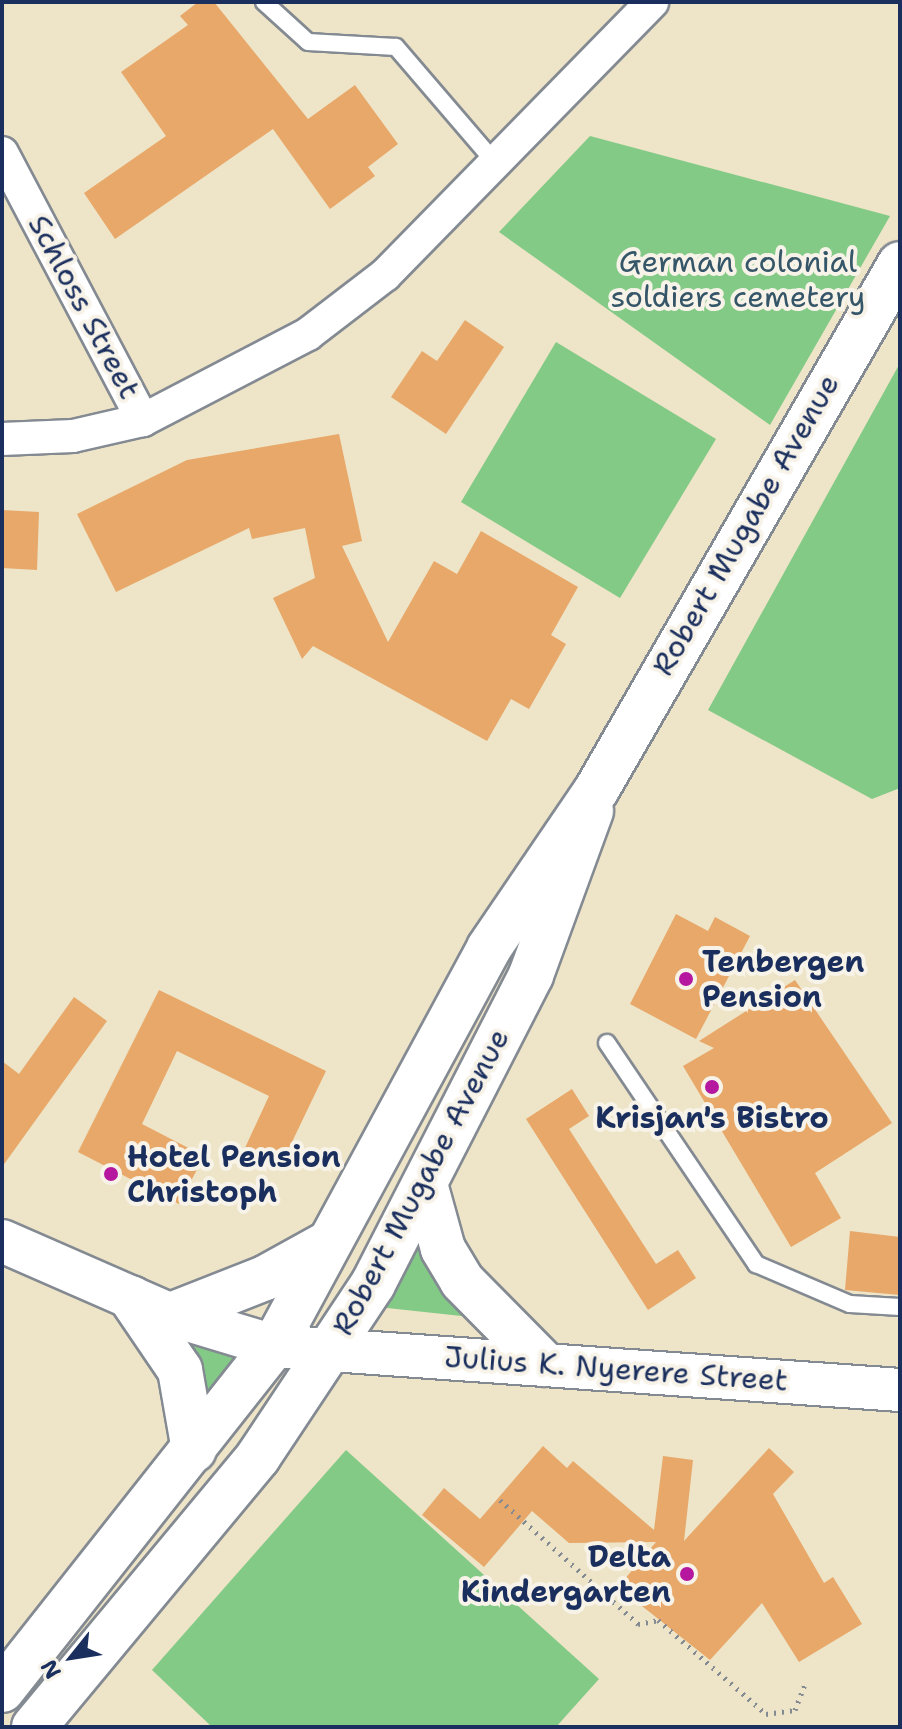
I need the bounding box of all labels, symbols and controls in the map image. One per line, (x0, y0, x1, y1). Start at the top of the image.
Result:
street label: Schloss Street (20, 209, 148, 405)
park label: German colonial soldiers cemetery (610, 244, 866, 314)
street label: Robert Mugabe Avenue (645, 368, 847, 682)
place label: Tenbergen Pension (702, 944, 864, 1014)
marker: Tenbergen Pension (677, 970, 695, 988)
street label: Robert Mugabe Avenue (325, 1023, 517, 1341)
marker: Krisjan's Bistro (703, 1078, 721, 1096)
place label: Krisjan's Bistro (595, 1100, 829, 1136)
place label: Hotel Pension Christoph (127, 1139, 341, 1210)
marker: Hotel Pension Christoph (102, 1165, 120, 1183)
street label: Julius K. Nyerere Street (443, 1339, 789, 1399)
place label: Delta Kindergarten (461, 1539, 671, 1610)
marker: Delta Kindergarten (678, 1565, 696, 1583)
north arrow (32, 1617, 112, 1697)
text: N (34, 1654, 68, 1684)

